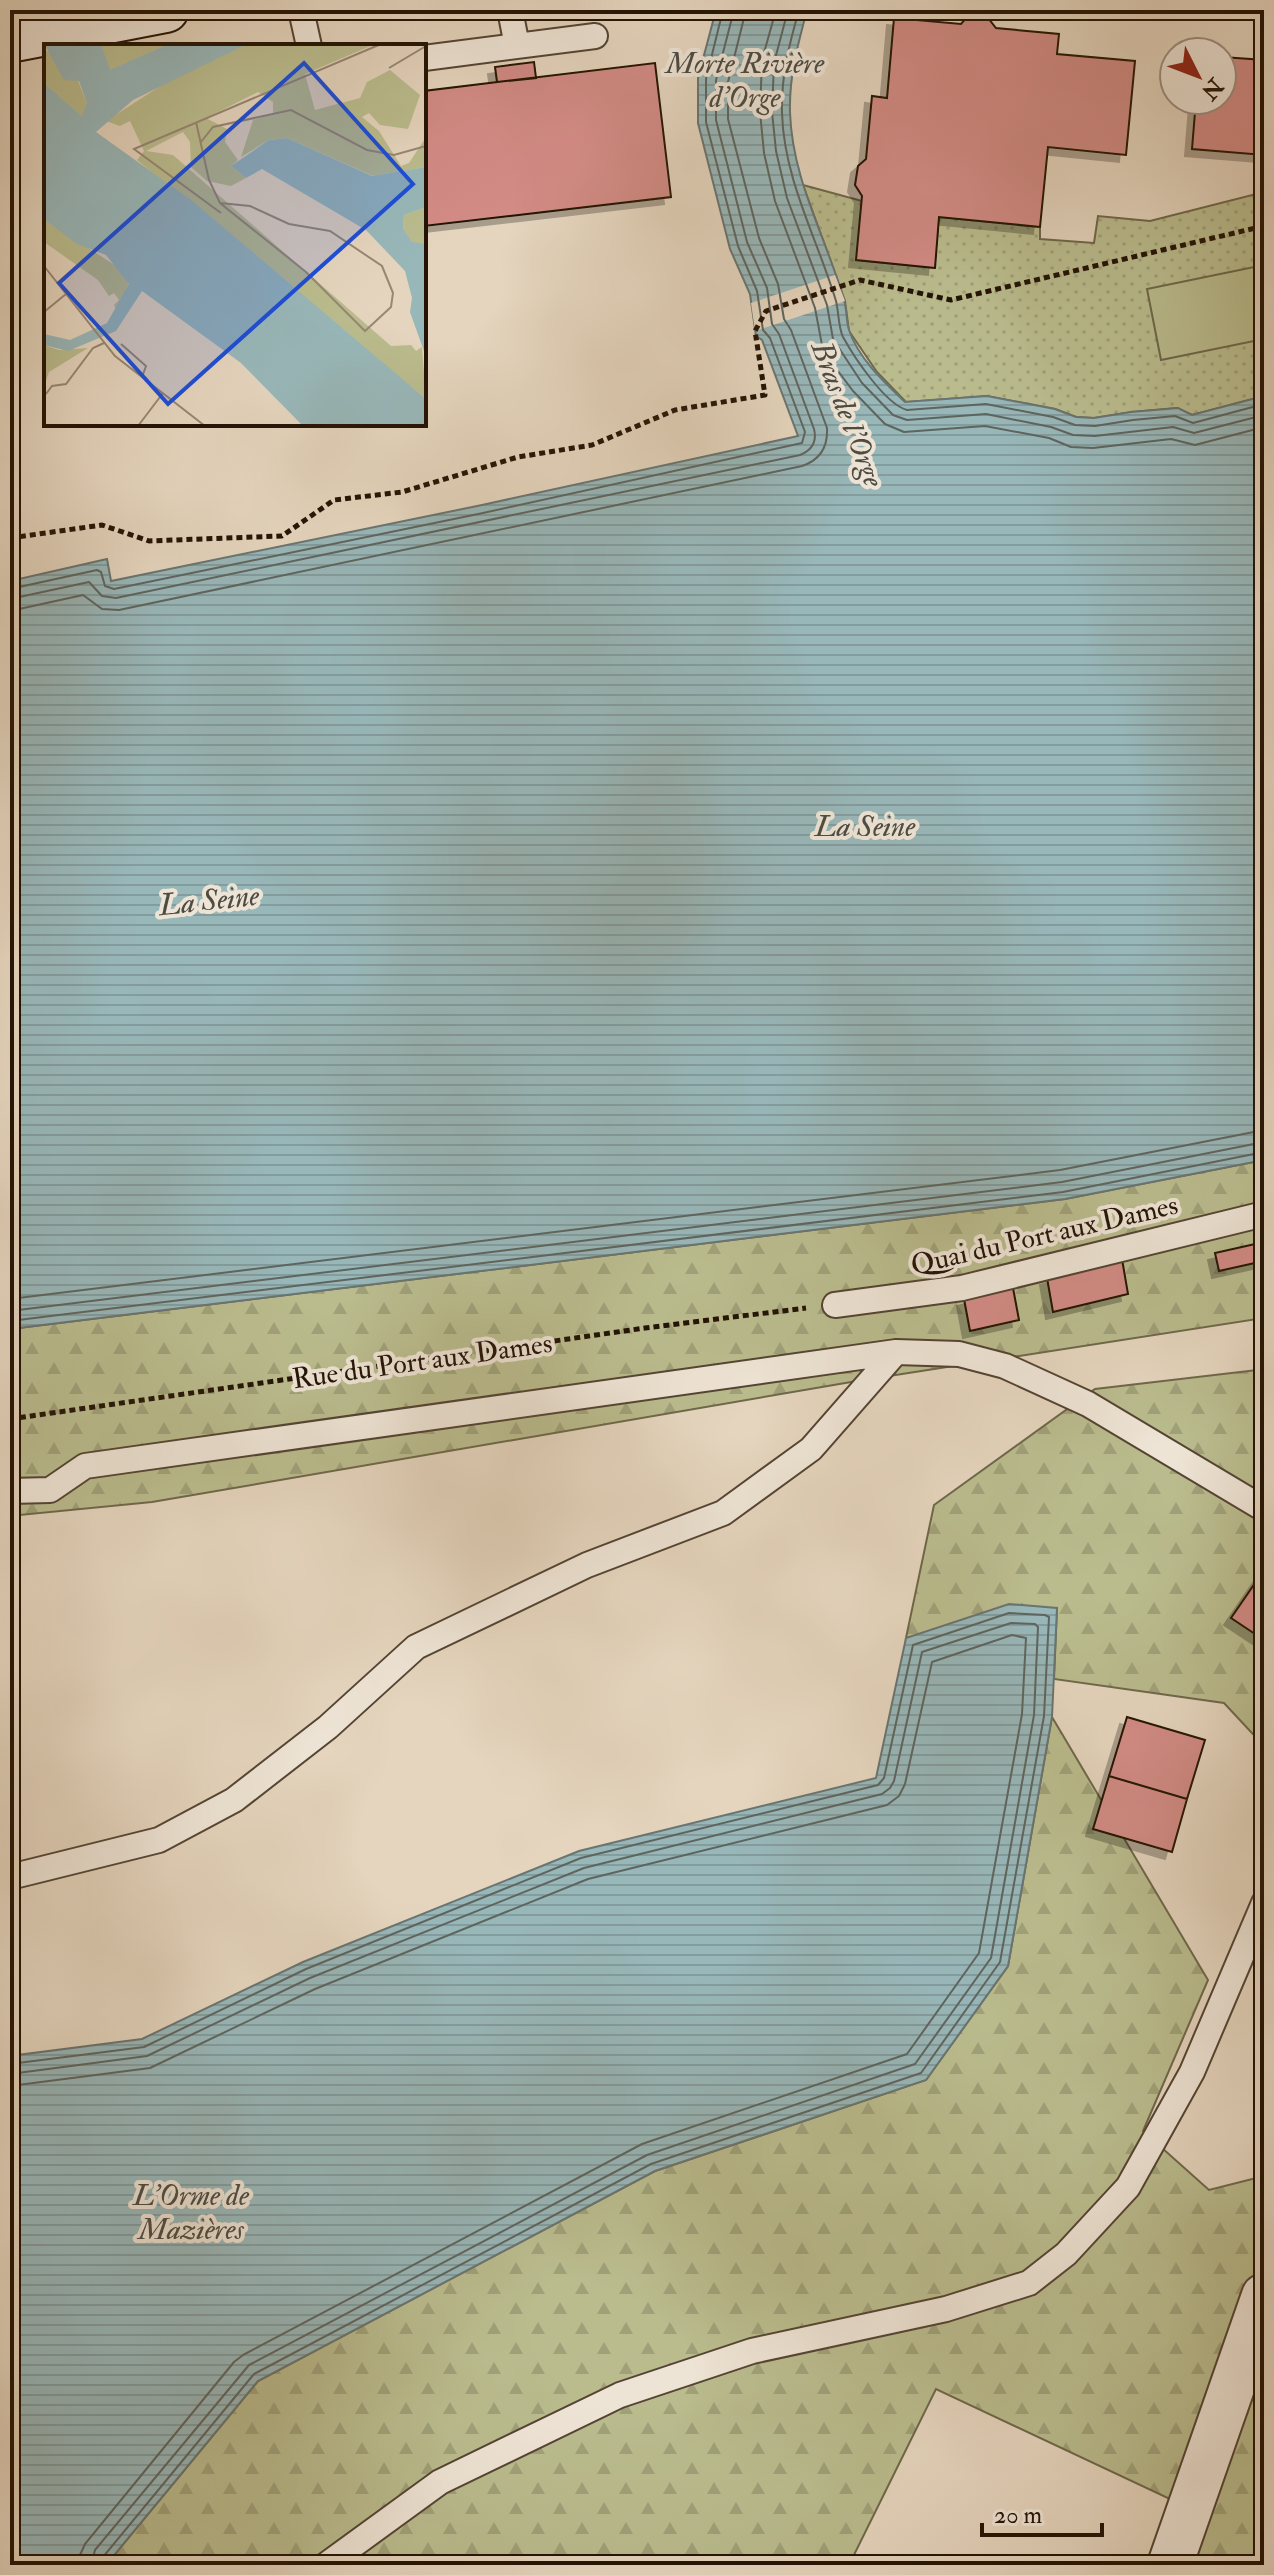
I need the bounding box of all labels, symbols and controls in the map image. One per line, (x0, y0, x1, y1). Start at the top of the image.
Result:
north arrow (1158, 36, 1238, 116)
inset map (44, 44, 426, 426)
water label: Morte Rivière d'Orge (664, 45, 825, 116)
text: N (1195, 71, 1230, 106)
water label: Bras de l'Orge (802, 334, 893, 493)
water label: La Seine (814, 808, 916, 845)
water label: La Seine (156, 877, 262, 924)
street label: Quai du Port aux Dames (907, 1188, 1181, 1283)
street label: Rue du Port aux Dames (290, 1326, 554, 1397)
water label: L'Orme de Mazières (132, 2177, 250, 2248)
scale bar (982, 2487, 1102, 2537)
text: 20 m (994, 2500, 1043, 2531)

